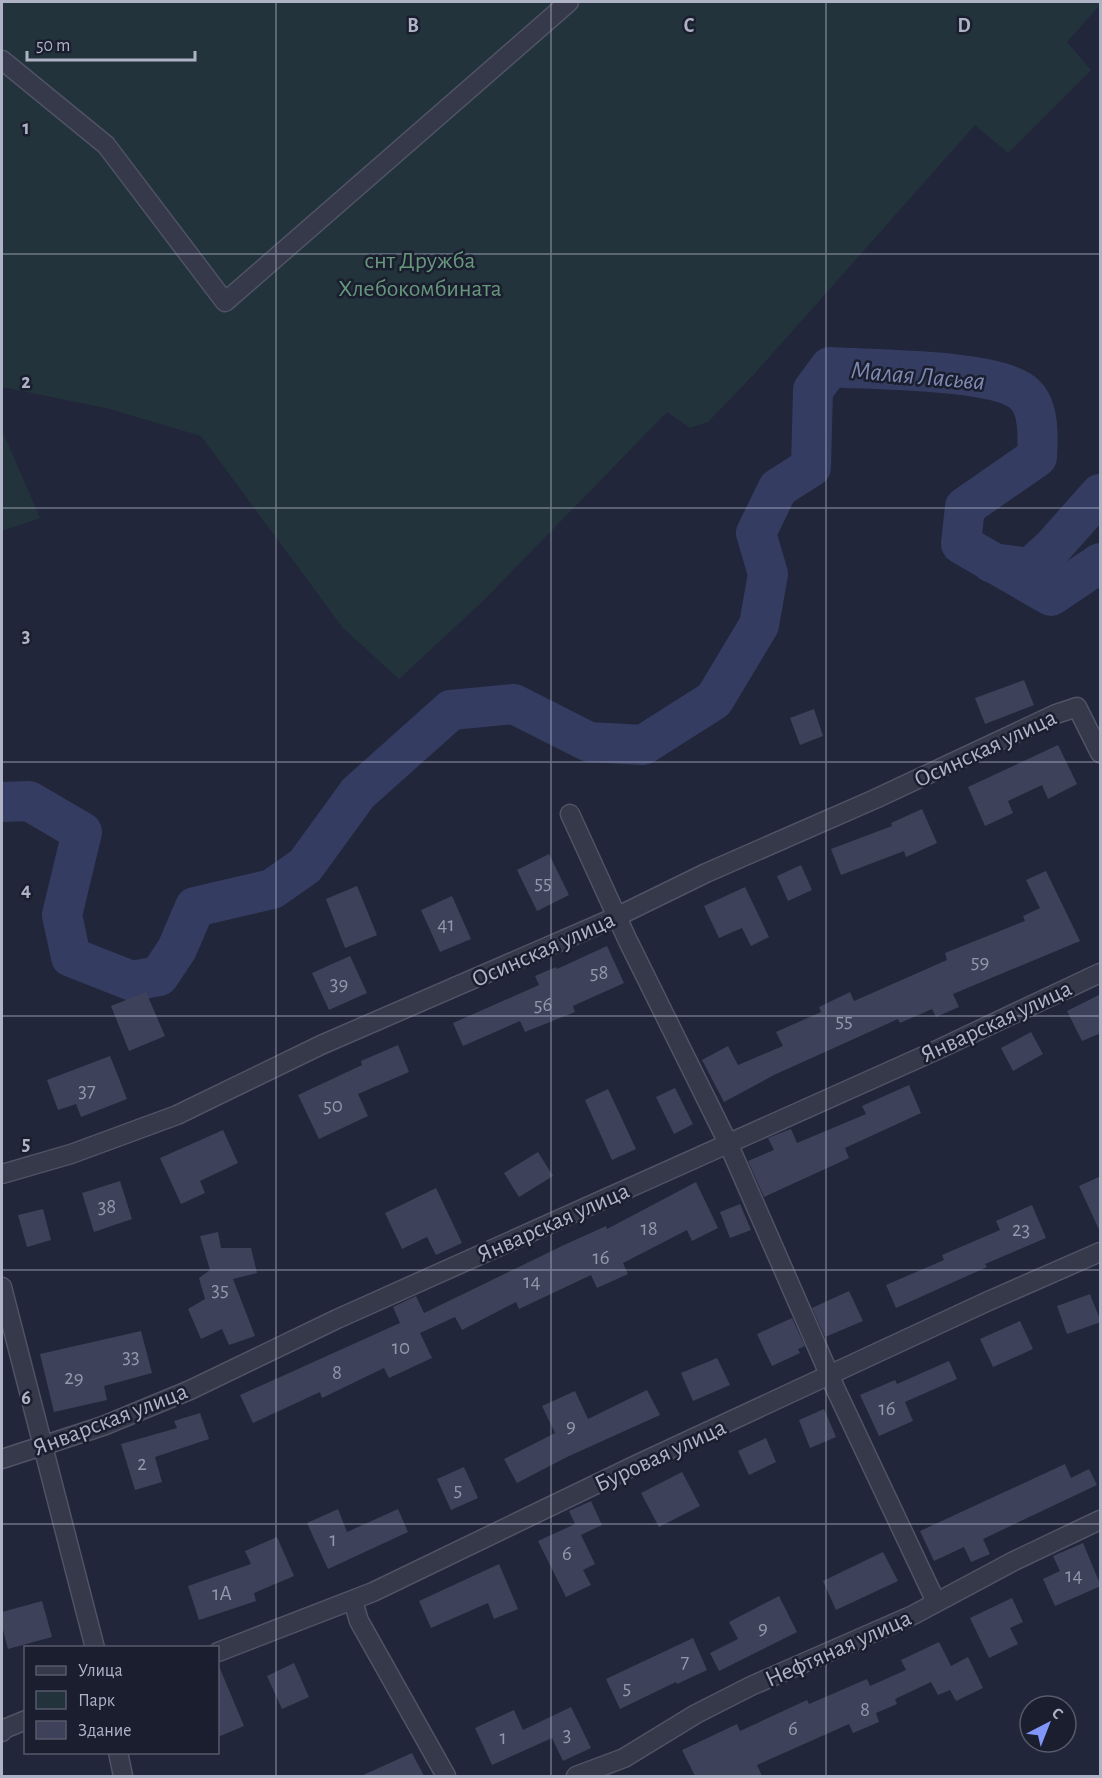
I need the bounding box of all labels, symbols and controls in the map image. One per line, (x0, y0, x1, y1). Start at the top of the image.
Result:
text: B (407, 16, 419, 36)
text: C (684, 16, 695, 36)
text: D (957, 16, 971, 36)
scale bar (27, 24, 195, 62)
text: 50 m (36, 37, 70, 55)
text: 1 (22, 118, 30, 138)
park label: снт Дружба Хлебокомбината (338, 249, 502, 301)
water label: Малая Ласьва (850, 357, 986, 395)
text: 2 (21, 372, 31, 392)
text: 3 (22, 626, 30, 646)
street label: Осинская улица (911, 705, 1060, 792)
house number: 55 (534, 872, 552, 893)
text: 4 (21, 880, 31, 900)
street label: Осинская улица (468, 908, 619, 992)
house number: 41 (437, 914, 455, 935)
house number: 59 (971, 951, 989, 972)
house number: 58 (590, 962, 608, 983)
house number: 39 (330, 973, 348, 994)
street label: Январская улица (917, 976, 1076, 1067)
house number: 56 (534, 994, 552, 1015)
house number: 55 (835, 1010, 853, 1031)
house number: 37 (78, 1080, 96, 1101)
house number: 50 (323, 1095, 343, 1116)
text: 5 (22, 1134, 30, 1154)
street label: Январская улица (474, 1179, 633, 1267)
house number: 38 (98, 1196, 116, 1217)
house number: 18 (640, 1218, 658, 1239)
house number: 23 (1012, 1219, 1030, 1240)
house number: 16 (592, 1247, 610, 1268)
house number: 14 (523, 1271, 541, 1292)
house number: 35 (211, 1279, 229, 1300)
house number: 10 (392, 1337, 410, 1358)
house number: 33 (122, 1346, 140, 1367)
house number: 8 (332, 1362, 342, 1383)
house number: 29 (64, 1367, 84, 1388)
street label: Январская улица (30, 1379, 191, 1460)
text: 6 (21, 1388, 31, 1408)
house number: 16 (878, 1398, 896, 1419)
house number: 9 (566, 1415, 576, 1436)
street label: Буровая улица (591, 1415, 730, 1497)
house number: 2 (137, 1453, 147, 1474)
house number: 5 (454, 1479, 462, 1500)
house number: 1 (329, 1529, 337, 1550)
house number: 6 (562, 1543, 572, 1564)
house number: 14 (1065, 1565, 1083, 1586)
house number: 1А (212, 1583, 232, 1604)
street label: Нефтяная улица (762, 1606, 915, 1692)
house number: 9 (758, 1617, 768, 1638)
legend (24, 1646, 219, 1754)
house number: 7 (681, 1651, 690, 1672)
text: Улица (78, 1662, 123, 1680)
house number: 5 (623, 1677, 631, 1698)
text: Парк (78, 1692, 116, 1710)
north arrow (1018, 1694, 1078, 1754)
house number: 8 (860, 1699, 870, 1720)
text: С (1049, 1705, 1066, 1723)
house number: 6 (788, 1718, 798, 1739)
text: Здание (78, 1722, 132, 1740)
house number: 3 (563, 1724, 571, 1745)
house number: 1 (499, 1727, 507, 1748)

